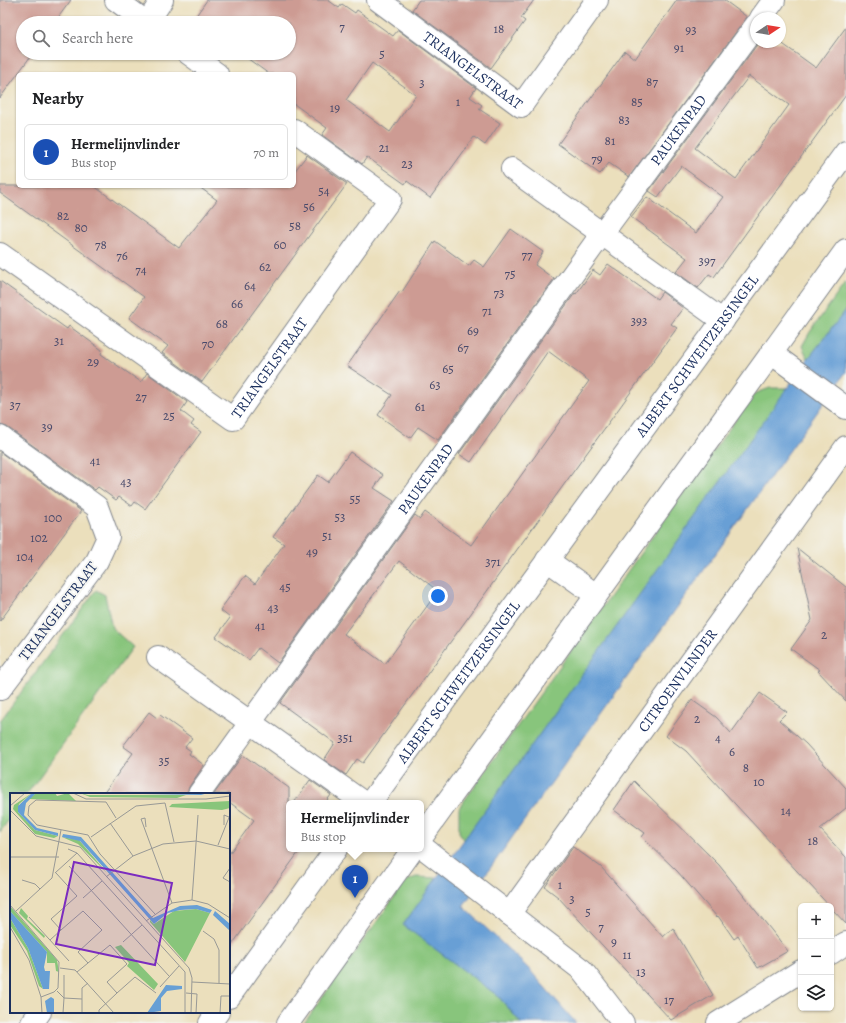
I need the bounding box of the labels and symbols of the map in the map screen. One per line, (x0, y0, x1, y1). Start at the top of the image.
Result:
north arrow (750, 12, 786, 48)
house number: 7 (339, 18, 345, 35)
house number: 18 (494, 20, 504, 37)
house number: 93 (685, 21, 697, 38)
street label: TRIANGELSTRAAT (419, 27, 527, 114)
house number: 91 (674, 39, 685, 56)
house number: 5 (379, 45, 385, 62)
house number: 87 (646, 73, 658, 90)
house number: 3 (419, 74, 425, 91)
street label: PAUKENPAD (646, 91, 711, 169)
house number: 1 (456, 93, 461, 110)
house number: 85 (631, 93, 643, 110)
house number: 19 (330, 99, 340, 116)
house number: 83 (618, 111, 630, 128)
house number: 81 (605, 132, 616, 149)
house number: 21 (379, 139, 390, 156)
house number: 79 (591, 150, 603, 167)
house number: 23 (401, 155, 413, 172)
house number: 54 (318, 182, 330, 199)
house number: 56 (303, 198, 315, 215)
house number: 82 (57, 207, 69, 224)
house number: 58 (289, 217, 301, 234)
house number: 80 (74, 219, 88, 236)
house number: 78 (95, 236, 107, 253)
house number: 60 (274, 236, 287, 253)
house number: 77 (522, 246, 533, 263)
house number: 76 (116, 247, 128, 264)
house number: 397 (699, 252, 716, 269)
house number: 62 (259, 258, 271, 275)
house number: 74 (135, 261, 147, 278)
house number: 75 (504, 265, 516, 282)
street label: ALBERT SCHWEITZERSINGEL (630, 270, 763, 442)
house number: 64 (244, 277, 256, 294)
house number: 73 (494, 284, 504, 301)
house number: 66 (231, 295, 243, 312)
house number: 71 (482, 302, 493, 319)
house number: 393 (631, 312, 647, 329)
street label: TRIANGELSTRAAT (226, 313, 313, 423)
house number: 68 (216, 315, 228, 332)
house number: 69 (467, 322, 479, 339)
house number: 31 (54, 332, 64, 349)
house number: 70 (202, 335, 214, 352)
house number: 67 (457, 339, 469, 356)
house number: 29 (87, 353, 99, 370)
house number: 65 (442, 360, 454, 377)
house number: 63 (429, 376, 441, 393)
house number: 27 (135, 388, 147, 405)
house number: 37 (10, 396, 21, 413)
house number: 61 (415, 398, 426, 415)
house number: 25 (163, 407, 175, 424)
house number: 39 (41, 418, 53, 435)
street label: PAUKENPAD (393, 439, 458, 519)
house number: 41 (90, 452, 101, 469)
house number: 43 (120, 473, 132, 490)
house number: 55 (349, 490, 361, 507)
house number: 53 (335, 508, 346, 525)
house number: 100 (44, 509, 62, 526)
house number: 51 (322, 527, 333, 544)
house number: 102 (30, 529, 48, 546)
house number: 49 (306, 543, 318, 560)
house number: 104 (16, 548, 34, 565)
house number: 371 (485, 553, 501, 570)
street label: TRIANGELSTRAAT (14, 557, 102, 665)
house number: 45 (279, 578, 291, 595)
your location (428, 586, 448, 606)
street label: ALBERT SCHWEITZERSINGEL (392, 596, 525, 768)
house number: 43 (267, 599, 279, 616)
house number: 41 (255, 617, 266, 634)
street label: CITROENVLINDER (633, 624, 722, 736)
house number: 2 (821, 626, 827, 643)
house number: 2 (694, 710, 700, 727)
house number: 351 (337, 729, 353, 746)
house number: 4 (715, 729, 721, 746)
house number: 6 (729, 743, 735, 760)
house number: 35 (159, 752, 170, 769)
house number: 8 (743, 759, 749, 776)
house number: 10 (753, 773, 765, 790)
inset map (10, 793, 230, 1013)
house number: 14 (781, 802, 791, 819)
house number: 18 (808, 832, 818, 849)
pin: 1 (342, 865, 368, 898)
house number: 1 (558, 876, 563, 893)
house number: 3 (569, 890, 575, 907)
house number: 5 (585, 903, 591, 920)
house number: 7 (598, 918, 604, 935)
house number: 9 (611, 933, 617, 950)
house number: 11 (623, 946, 632, 963)
house number: 13 (636, 963, 646, 980)
house number: 17 (664, 991, 674, 1008)

